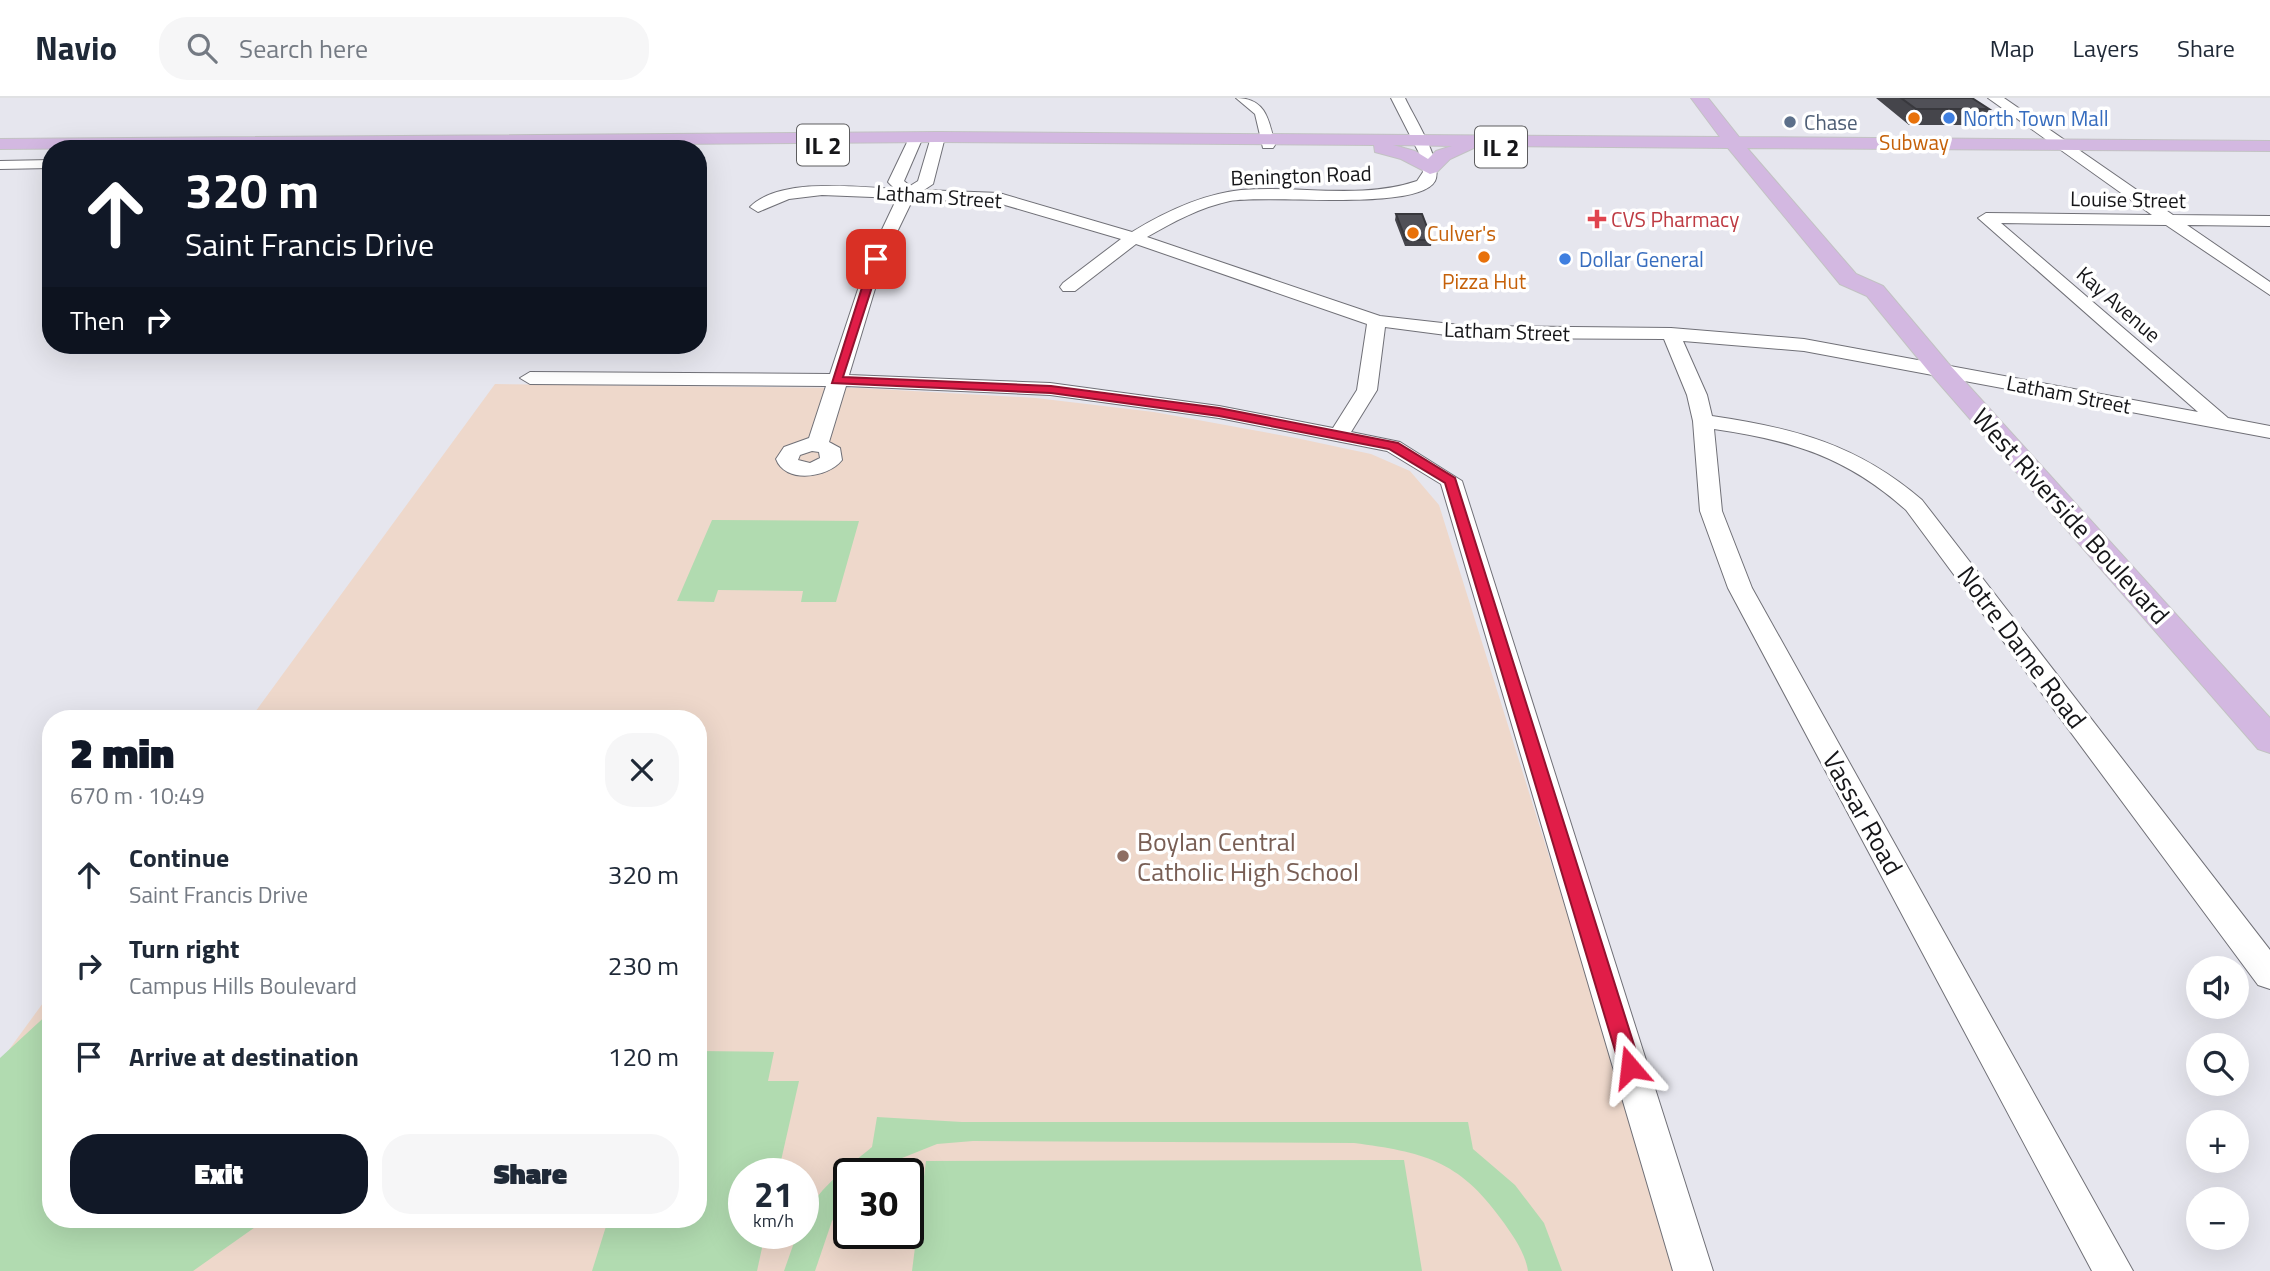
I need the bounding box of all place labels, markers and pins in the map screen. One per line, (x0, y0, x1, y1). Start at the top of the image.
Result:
place label: North Town Mall (1963, 102, 2109, 134)
place label: Chase (1804, 106, 1858, 138)
marker: Subway (1906, 110, 1922, 126)
marker: North Town Mall (1941, 110, 1957, 126)
marker: Chase (1782, 114, 1798, 130)
place label: Subway (1879, 126, 1949, 158)
place label: CVS Pharmacy (1611, 203, 1739, 235)
marker: CVS Pharmacy (1589, 211, 1605, 227)
place label: Culver's (1427, 217, 1496, 249)
marker: Culver's (1405, 225, 1421, 241)
pin (846, 229, 906, 289)
place label: Dollar General (1579, 243, 1704, 275)
marker: Pizza Hut (1476, 249, 1492, 265)
marker: Dollar General (1557, 251, 1573, 267)
place label: Pizza Hut (1442, 265, 1527, 297)
place label: Boylan Central Catholic High School (1137, 822, 1359, 891)
marker: Boylan Central Catholic High School (1115, 848, 1131, 864)

